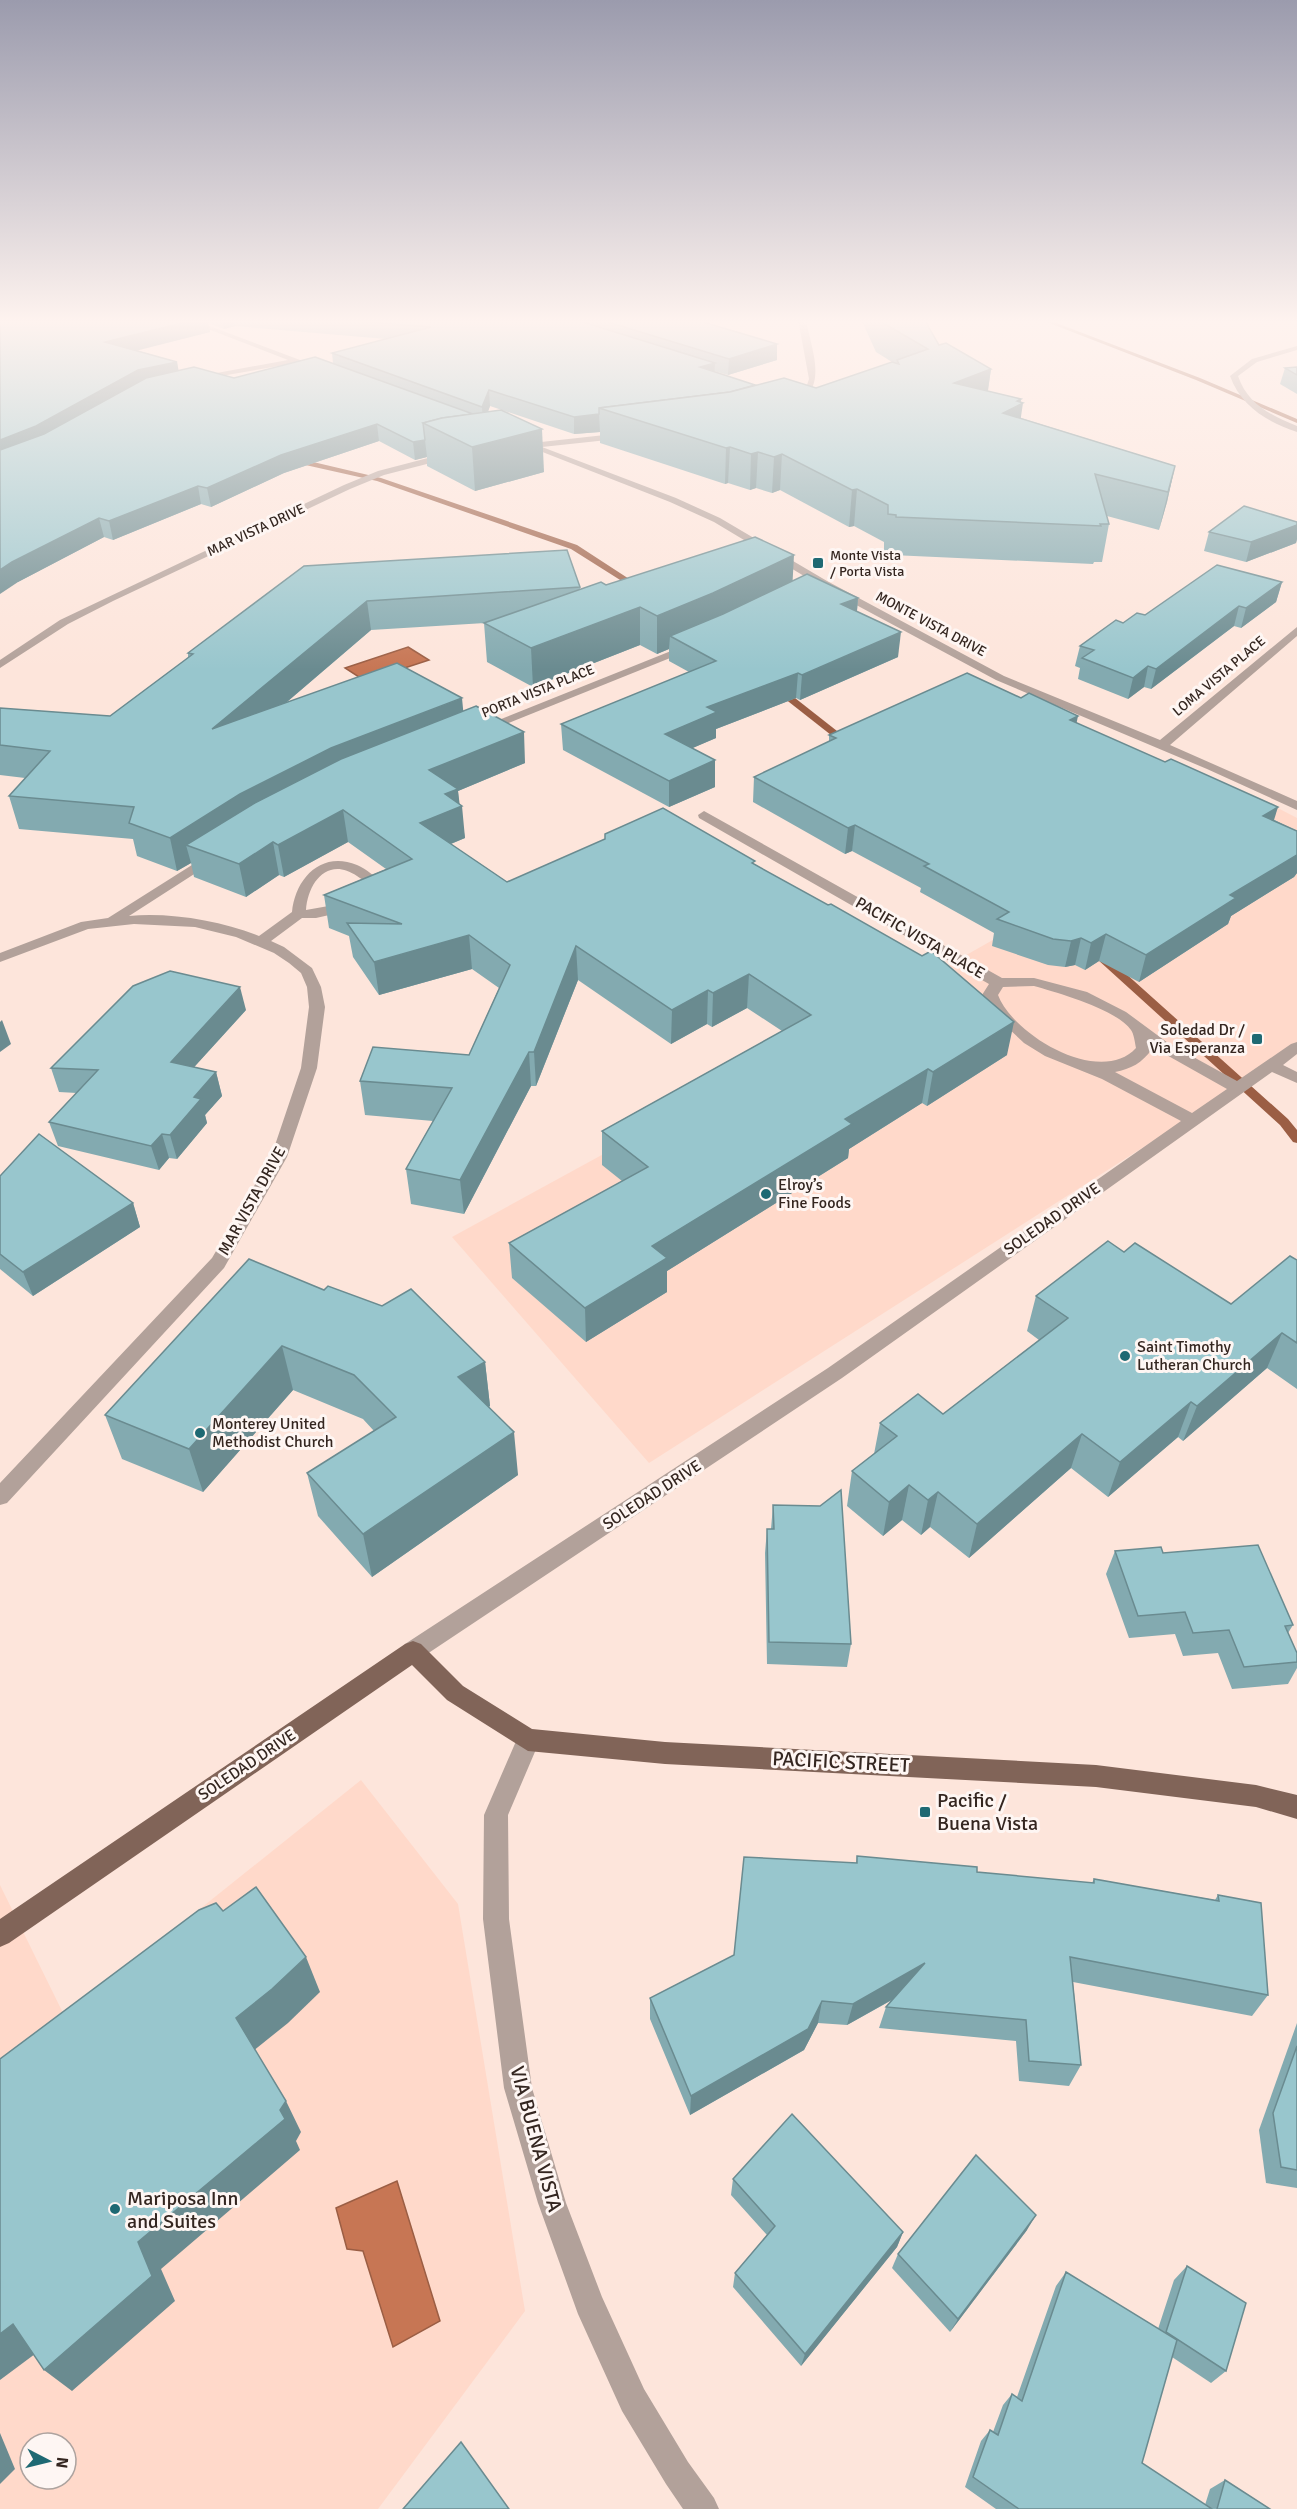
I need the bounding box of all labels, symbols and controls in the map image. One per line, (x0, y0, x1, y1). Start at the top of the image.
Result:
street label: MAR VISTA DRIVE (204, 500, 308, 560)
place label: Monte Vista / Porta Vista (830, 547, 904, 580)
marker: Monte Vista / Porta Vista (811, 556, 825, 570)
street label: MONTE VISTA DRIVE (873, 588, 989, 660)
street label: LOMA VISTA PLACE (1169, 632, 1269, 720)
street label: PORTA VISTA PLACE (479, 661, 597, 721)
street label: PACIFIC VISTA PLACE (852, 893, 988, 983)
place label: Soledad Dr / Via Esperanza (1149, 1020, 1245, 1058)
marker: Soledad Dr / Via Esperanza (1250, 1032, 1264, 1046)
street label: MAR VISTA DRIVE (214, 1143, 290, 1259)
place label: Elroy’s Fine Foods (778, 1175, 851, 1213)
street label: SOLEDAD DRIVE (1000, 1178, 1104, 1260)
marker: Elroy’s Fine Foods (759, 1187, 773, 1201)
place label: Saint Timothy Lutheran Church (1137, 1337, 1251, 1375)
marker: Saint Timothy Lutheran Church (1118, 1349, 1132, 1363)
place label: Monterey United Methodist Church (212, 1414, 333, 1452)
marker: Monterey United Methodist Church (193, 1426, 207, 1440)
street label: SOLEDAD DRIVE (599, 1456, 705, 1534)
street label: SOLEDAD DRIVE (194, 1725, 300, 1805)
street label: PACIFIC STREET (772, 1746, 911, 1778)
place label: Pacific / Buena Vista (937, 1788, 1038, 1836)
marker: Pacific / Buena Vista (918, 1805, 932, 1819)
street label: VIA BUENA VISTA (505, 2063, 567, 2215)
place label: Mariposa Inn and Suites (127, 2186, 238, 2234)
marker: Mariposa Inn and Suites (108, 2202, 122, 2216)
north arrow (18, 2431, 78, 2491)
text: N (51, 2456, 72, 2469)

